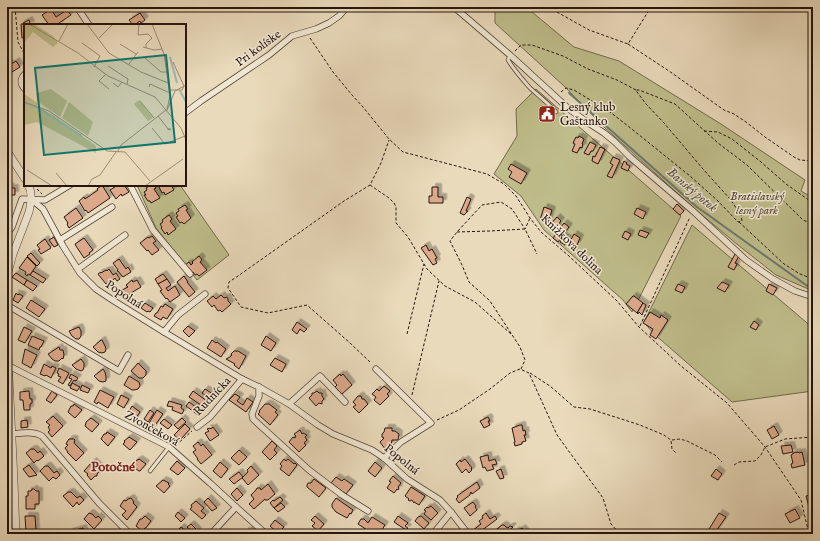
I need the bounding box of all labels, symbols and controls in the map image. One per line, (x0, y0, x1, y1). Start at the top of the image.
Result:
inset map (24, 24, 186, 186)
street label: Pri kolíske (233, 27, 284, 70)
place label: Lesný klub Gaštanko (560, 100, 615, 129)
public building icon: Lesný klub Gaštanko (537, 104, 557, 124)
water label: Banský potok (663, 164, 721, 217)
park label: Bratislavský lesný park (730, 189, 785, 218)
street label: Knižkova dolina (537, 211, 606, 278)
street label: Popolná (102, 277, 146, 313)
street label: Rudnícka (191, 373, 235, 419)
street label: Zvončeková (122, 407, 182, 450)
street label: Popolná (380, 441, 423, 479)
district label: Potočné (91, 459, 135, 476)

